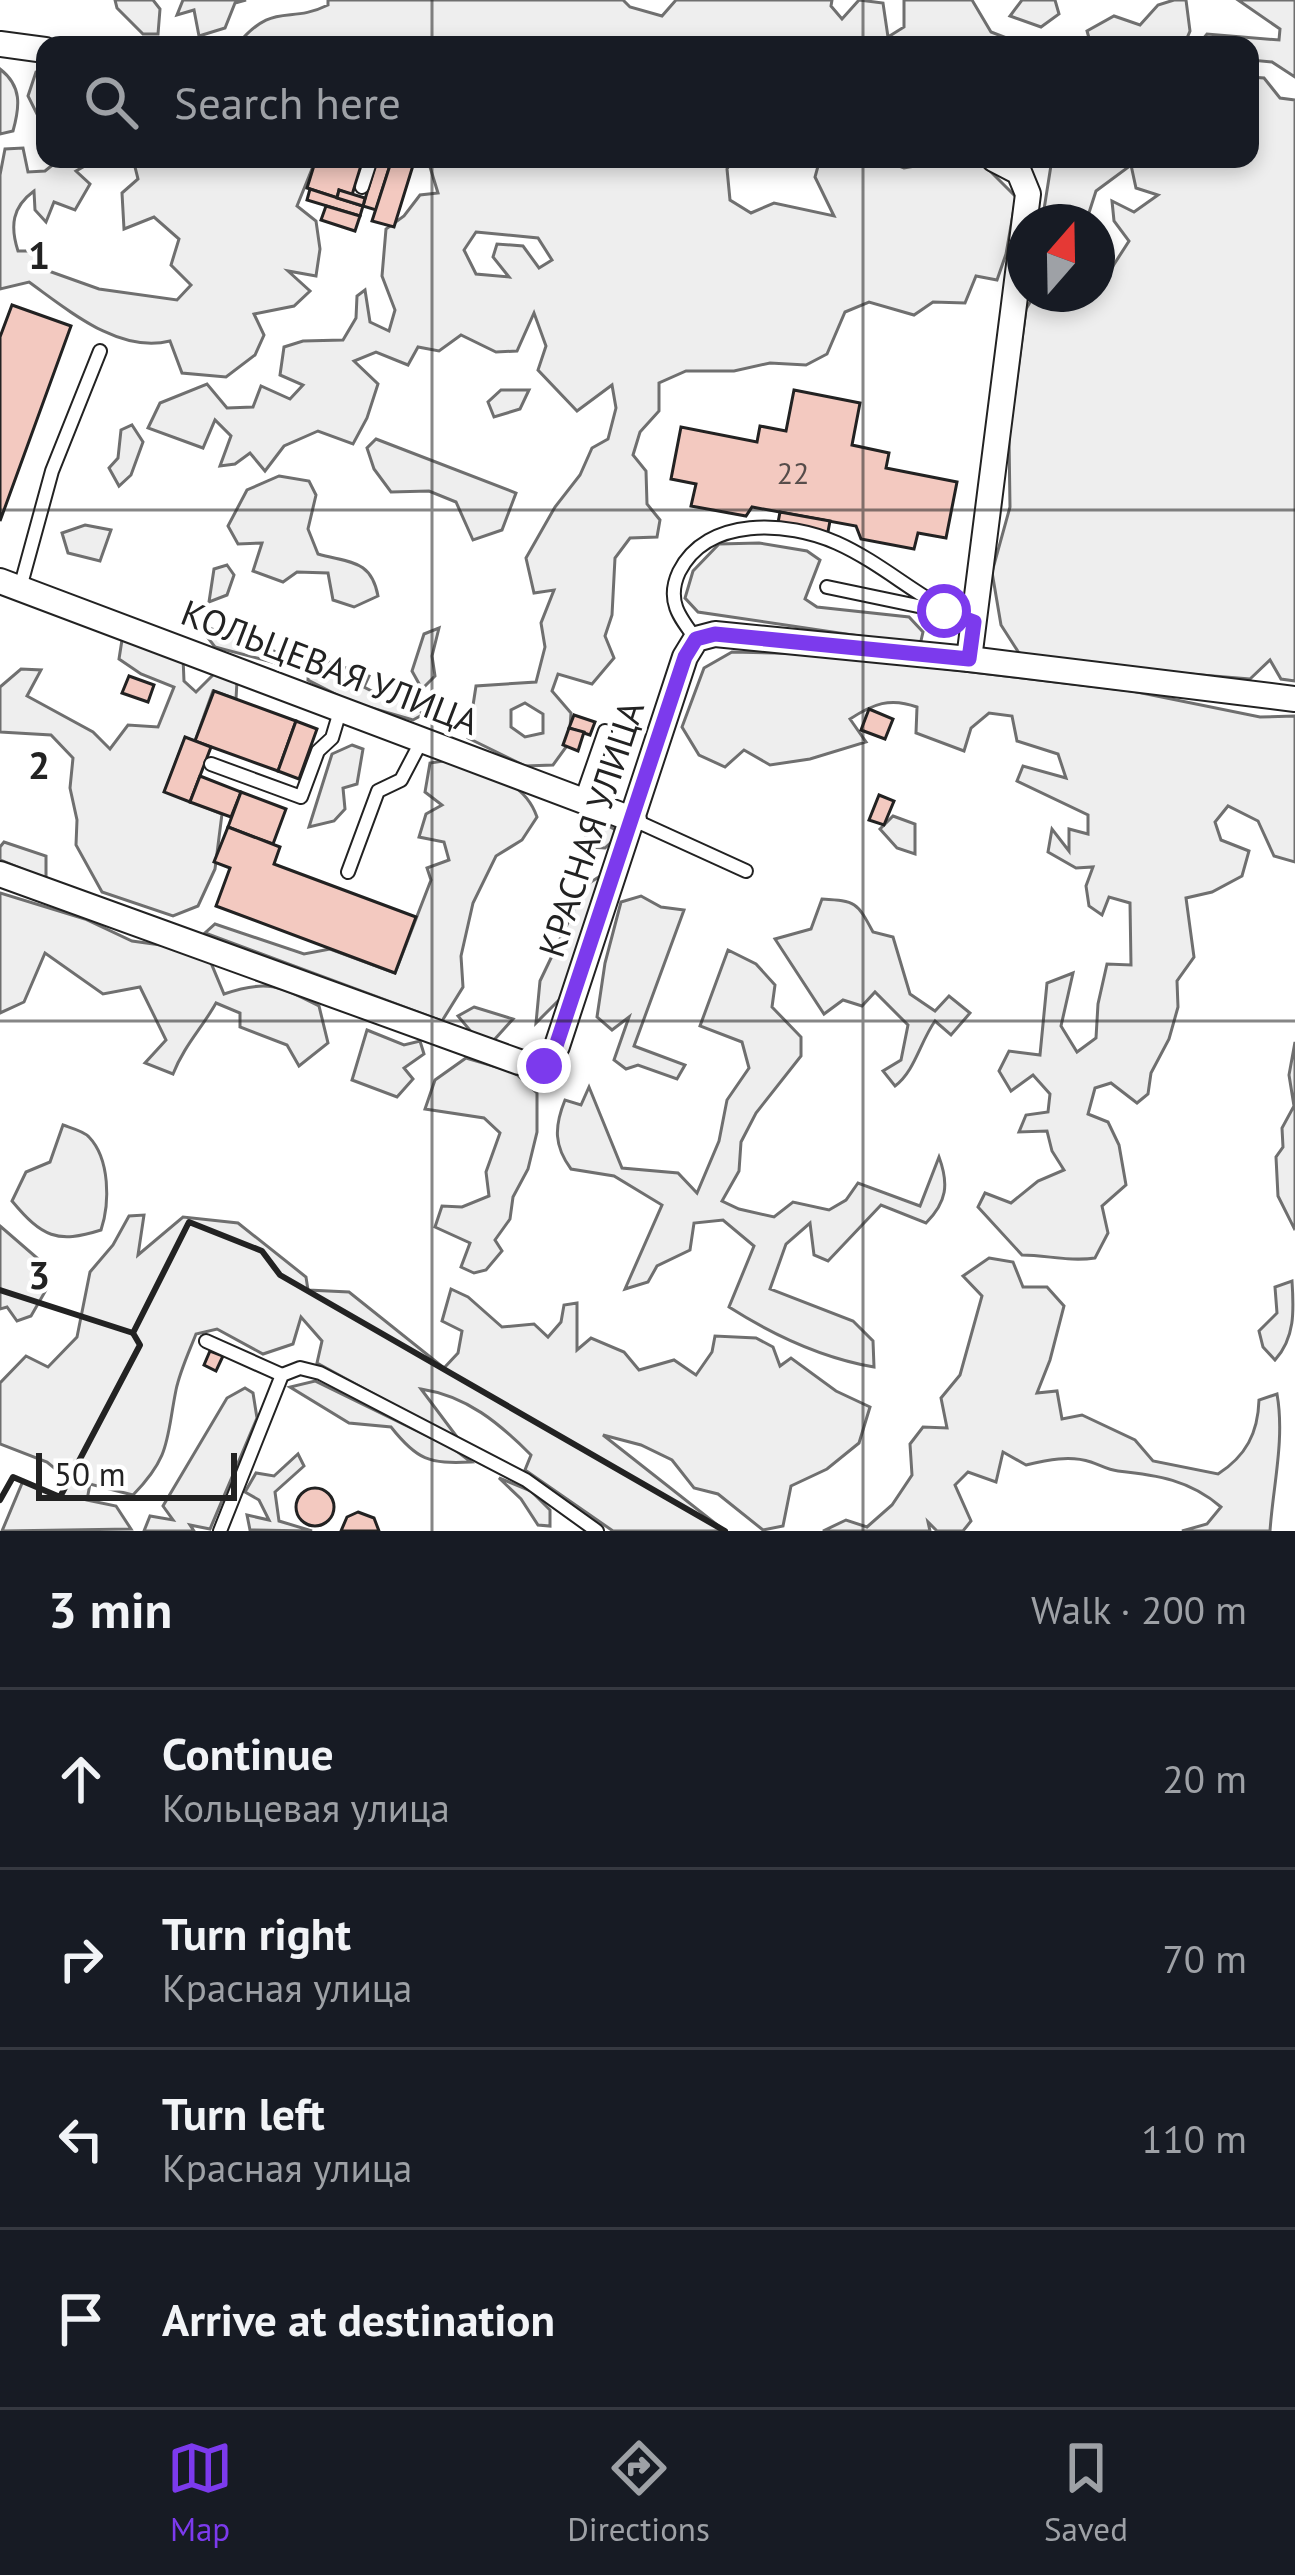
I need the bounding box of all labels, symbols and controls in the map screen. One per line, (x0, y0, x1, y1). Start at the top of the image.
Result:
search box (36, 36, 1259, 168)
icon: search (78, 69, 144, 135)
text: Search here (174, 73, 401, 131)
north arrow (1007, 204, 1115, 312)
text: 1 (28, 229, 50, 280)
house number: 22 (777, 453, 809, 492)
route start (917, 584, 971, 638)
street label: КОЛЬЦЕВАЯ УЛИЦА (175, 588, 486, 745)
street label: КРАСНАЯ УЛИЦА (527, 695, 654, 963)
text: 2 (28, 739, 50, 790)
route end (517, 1039, 571, 1093)
text: 3 (28, 1249, 50, 1300)
scale bar (36, 1447, 237, 1500)
text: 50 m (54, 1452, 126, 1495)
text: 3 min (48, 1576, 172, 1642)
text: Walk · 200 m (1031, 1584, 1247, 1635)
text: Continue (162, 1724, 334, 1782)
icon: ahead (48, 1746, 114, 1812)
text: 20 m (1162, 1753, 1247, 1804)
text: Кольцевая улица (162, 1782, 450, 1833)
text: Turn right (162, 1904, 351, 1962)
icon: right (48, 1926, 114, 1992)
text: 70 m (1162, 1933, 1247, 1984)
text: Красная улица (162, 1962, 412, 2013)
text: Turn left (162, 2084, 325, 2142)
icon: left (48, 2106, 114, 2172)
text: 110 m (1141, 2113, 1247, 2164)
text: Красная улица (162, 2142, 412, 2193)
icon: arrive (48, 2286, 114, 2352)
text: Arrive at destination (162, 2290, 555, 2348)
tab: Map (167, 2435, 233, 2550)
tab: Directions (567, 2435, 710, 2550)
tab: Saved (1044, 2435, 1128, 2550)

